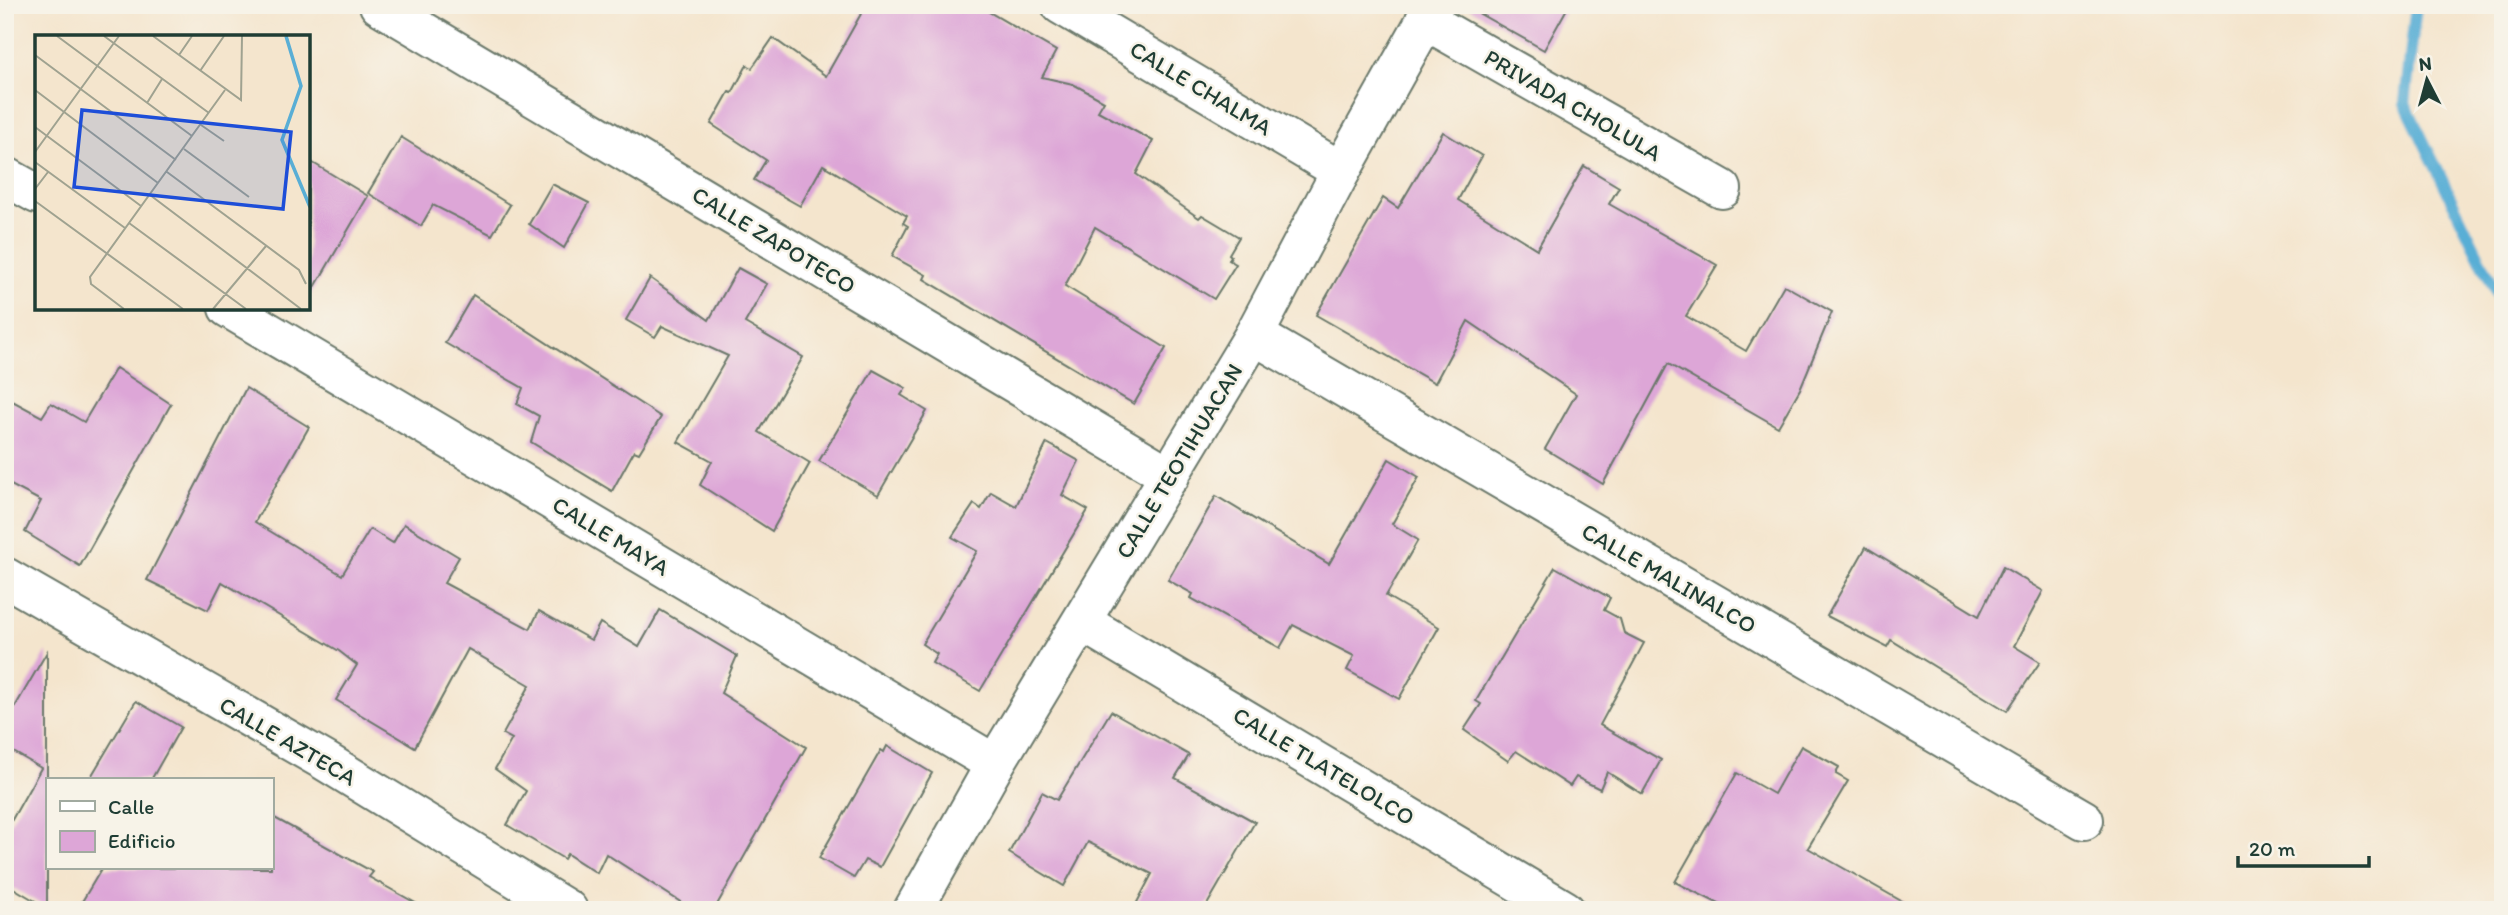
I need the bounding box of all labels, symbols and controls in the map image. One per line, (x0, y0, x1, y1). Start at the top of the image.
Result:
inset map (35, 35, 310, 310)
street label: CALLE CHALMA (1125, 35, 1277, 142)
street label: PRIVADA CHOLULA (1479, 43, 1667, 167)
north arrow (2392, 46, 2462, 116)
text: N (2418, 51, 2433, 76)
street label: CALLE ZAPOTECO (687, 180, 861, 300)
street label: CALLE TEOTIHUACAN (1110, 358, 1248, 564)
street label: CALLE MAYA (547, 490, 675, 582)
street label: CALLE MALINALCO (1577, 517, 1761, 639)
street label: CALLE AZTECA (214, 690, 362, 792)
street label: CALLE TLATELOLCO (1228, 701, 1420, 831)
legend (46, 778, 273, 870)
text: Calle (108, 794, 154, 819)
scale bar (2238, 824, 2370, 868)
text: Edificio (108, 828, 176, 853)
text: 20 m (2249, 836, 2296, 861)

